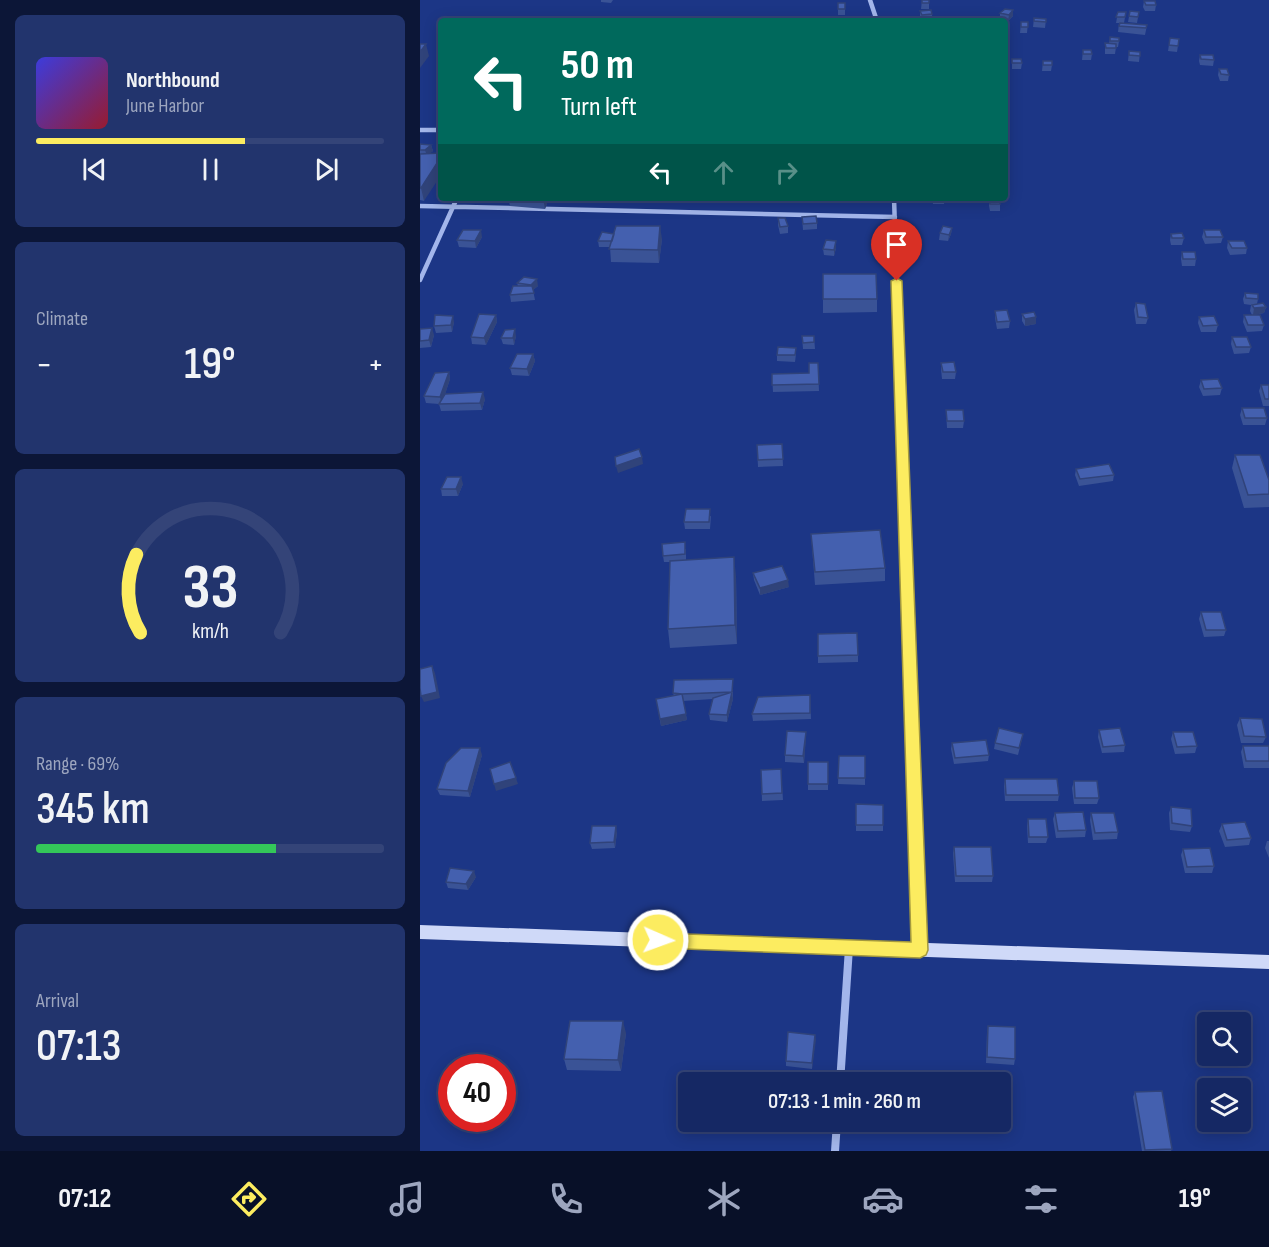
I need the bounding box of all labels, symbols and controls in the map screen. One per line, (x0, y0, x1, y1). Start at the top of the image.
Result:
text: 50 m (561, 40, 634, 91)
icon: left (462, 42, 540, 120)
text: Northbound (126, 67, 220, 94)
text: Turn left (561, 91, 637, 123)
text: June Harbor (126, 94, 204, 118)
icon: previous (78, 153, 111, 186)
icon: pause (194, 153, 227, 186)
icon: next (310, 153, 343, 186)
icon: left (644, 156, 677, 189)
icon: ahead (707, 156, 740, 189)
icon: right (770, 156, 803, 189)
pin (871, 219, 922, 281)
icon: arrive (880, 228, 913, 261)
text: Climate (36, 307, 88, 331)
text: 19° (184, 337, 236, 392)
text: − (36, 345, 52, 385)
text: + (368, 345, 384, 385)
text: 33 (182, 551, 238, 626)
text: km/h (191, 619, 229, 644)
text: Range · 69% (36, 752, 120, 776)
text: 345 km (36, 782, 150, 837)
position arrow (626, 908, 690, 972)
text: Arrival (36, 989, 79, 1013)
map controls (1197, 1012, 1251, 1132)
button: search (1197, 1012, 1251, 1066)
text: 07:13 (36, 1019, 121, 1074)
speed limit sign: 40 (438, 1054, 516, 1132)
button: layers (1197, 1078, 1251, 1132)
text: 07:13 · 1 min · 260 m (768, 1088, 921, 1115)
icon: directions (228, 1178, 270, 1220)
icon: music (386, 1178, 428, 1220)
icon: phone (545, 1178, 587, 1220)
icon: climate (703, 1178, 745, 1220)
icon: car (862, 1178, 904, 1220)
icon: filters (1020, 1178, 1062, 1220)
text: 07:12 (58, 1183, 111, 1215)
text: 19° (1179, 1183, 1211, 1215)

